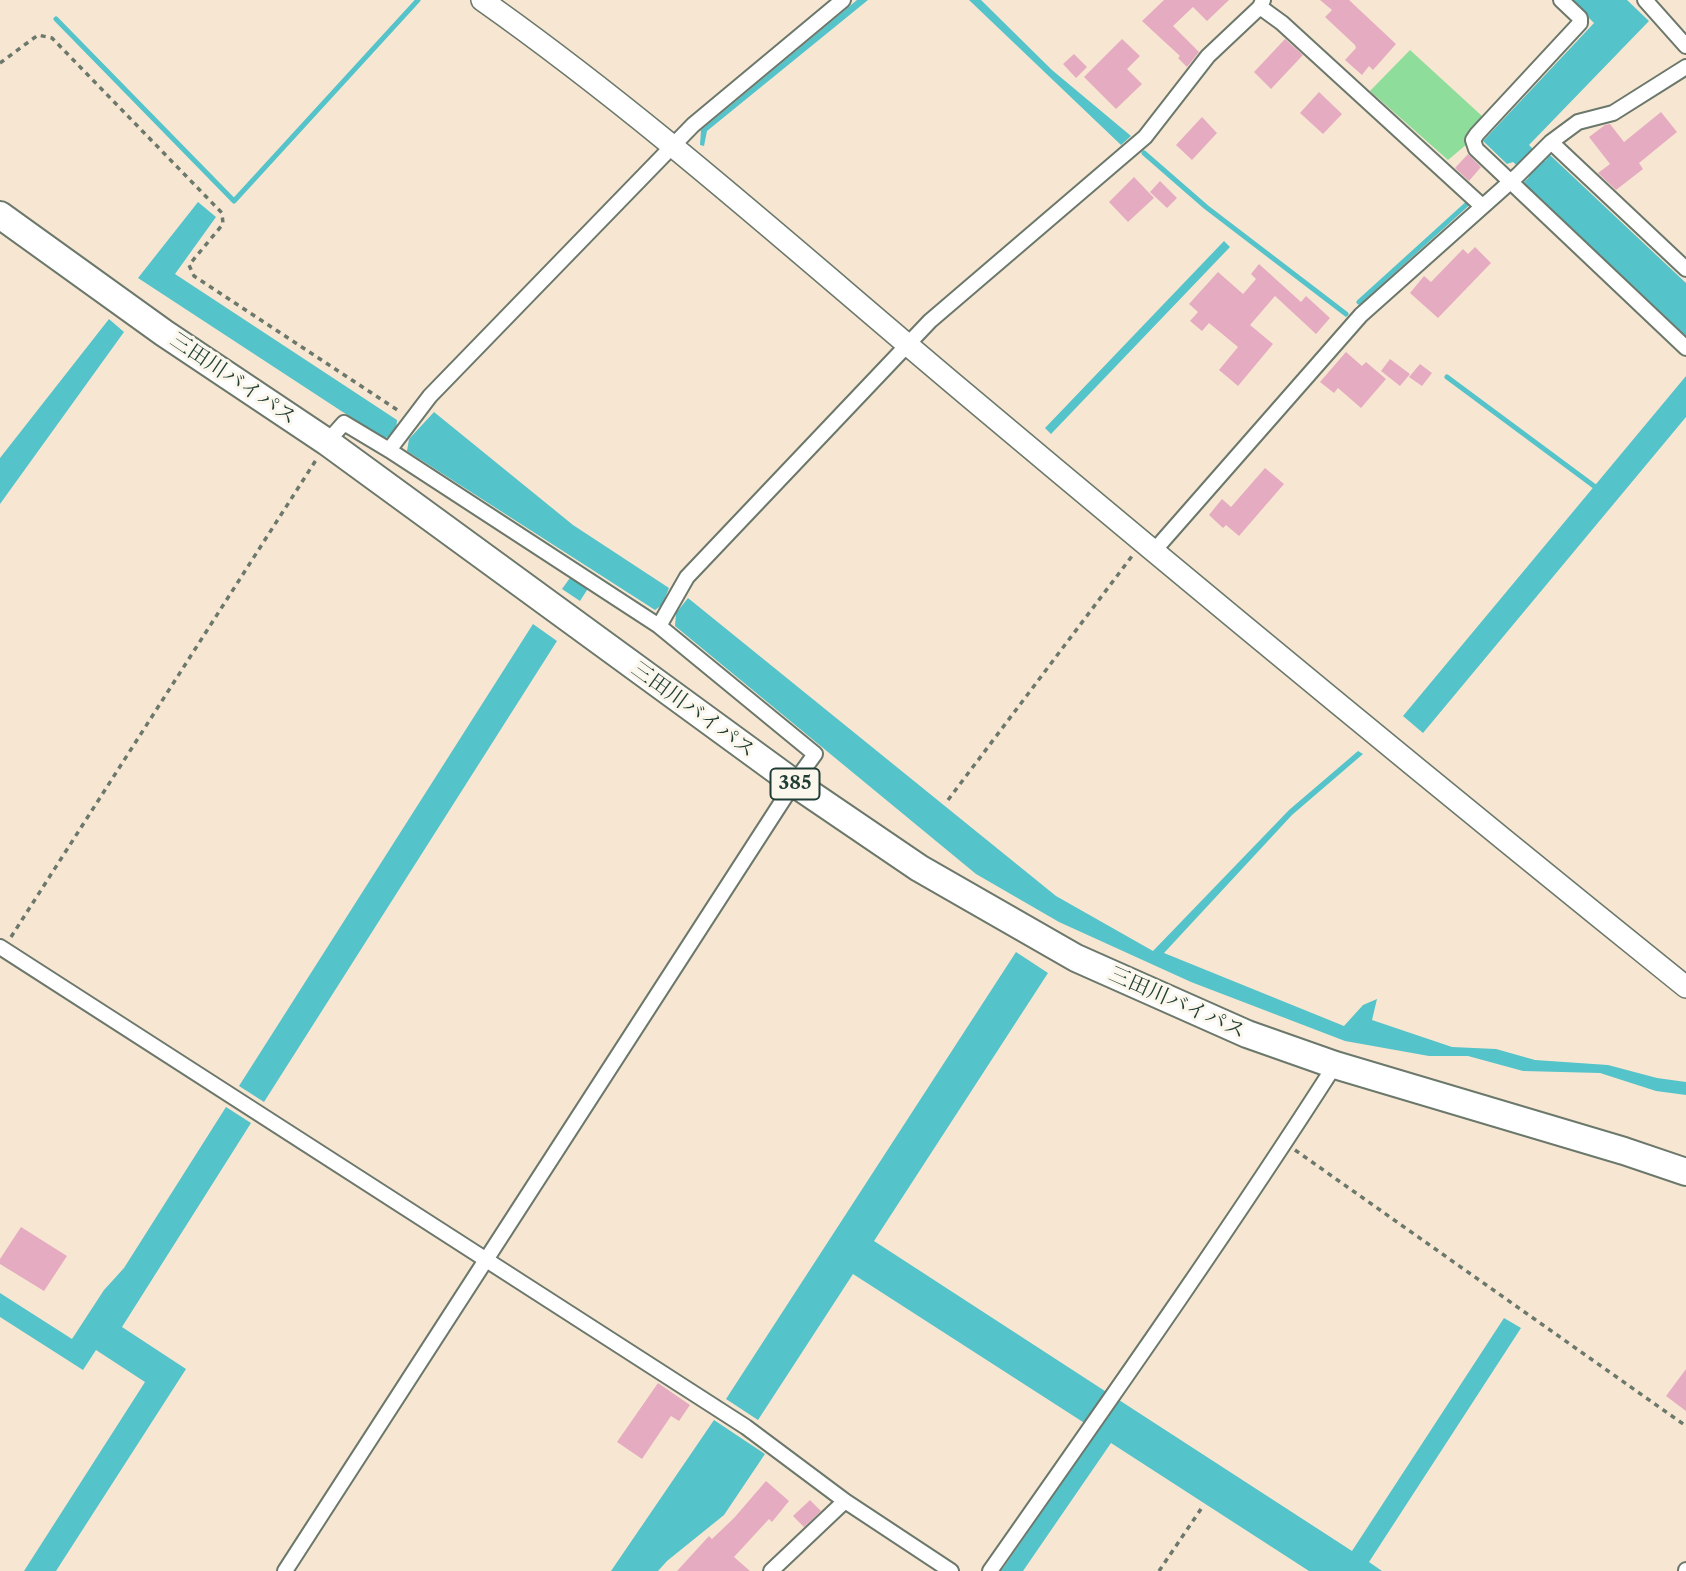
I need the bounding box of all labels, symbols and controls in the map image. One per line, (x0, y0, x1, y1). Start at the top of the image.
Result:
street label: 三田川バイパス (165, 327, 301, 431)
street label: 三田川バイパス (626, 657, 760, 763)
road number: 385 (770, 768, 820, 800)
street label: 三田川バイパス (1105, 962, 1249, 1044)

